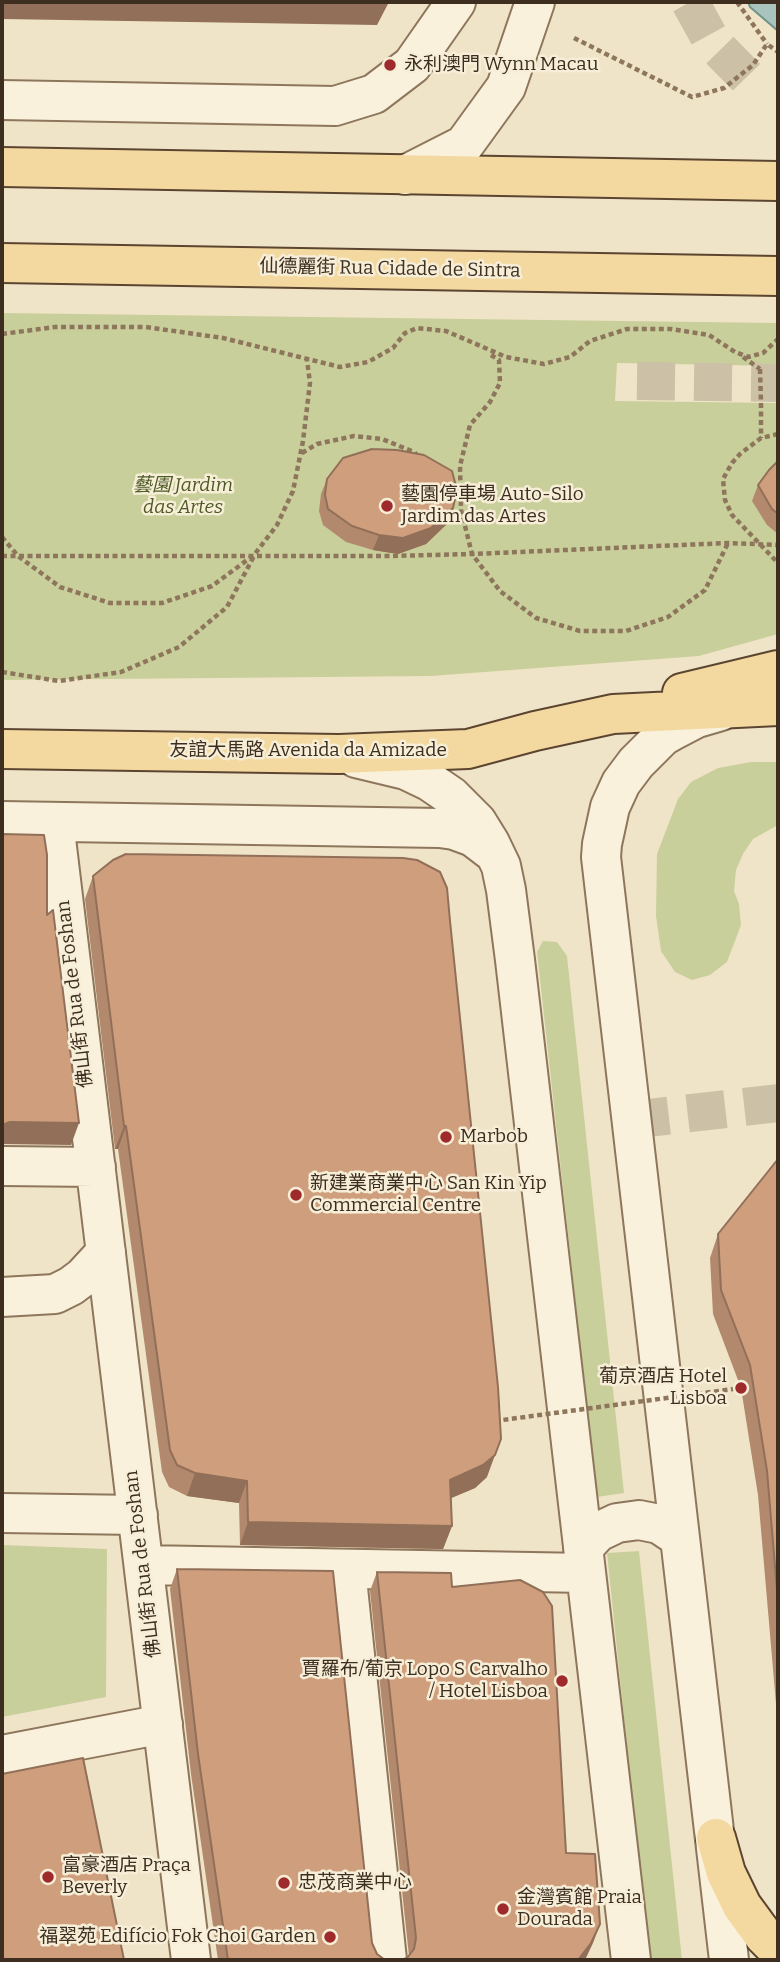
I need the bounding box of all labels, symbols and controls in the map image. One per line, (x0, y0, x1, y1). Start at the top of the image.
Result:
place label: 永利澳門 Wynn Macau (404, 54, 598, 76)
marker: 永利澳門 Wynn Macau (382, 57, 398, 73)
street label: 仙德麗街 Rua Cidade de Sintra (259, 255, 521, 283)
park label: 藝園 Jardim das Artes (133, 475, 233, 519)
place label: 藝園停車場 Auto-Silo Jardim das Artes (401, 484, 584, 528)
marker: 藝園停車場 Auto-Silo Jardim das Artes (379, 498, 395, 514)
street label: 友誼大馬路 Avenida da Amizade (169, 740, 447, 762)
street label: 佛山街 Rua de Foshan (52, 899, 98, 1089)
place label: Marbob (460, 1126, 528, 1148)
marker: Marbob (438, 1129, 454, 1145)
place label: 新建業商業中心 San Kin Yip Commercial Centre (310, 1173, 547, 1217)
marker: 新建業商業中心 San Kin Yip Commercial Centre (288, 1187, 304, 1203)
place label: 葡京酒店 Hotel Lisboa (599, 1366, 727, 1410)
marker: 葡京酒店 Hotel Lisboa (733, 1380, 749, 1396)
street label: 佛山街 Rua de Foshan (120, 1469, 166, 1659)
place label: 賈羅布/葡京 Lopo S Carvalho / Hotel Lisboa (302, 1659, 548, 1703)
marker: 賈羅布/葡京 Lopo S Carvalho / Hotel Lisboa (554, 1673, 570, 1689)
place label: 富豪酒店 Praça Beverly (62, 1855, 191, 1899)
marker: 富豪酒店 Praça Beverly (40, 1869, 56, 1885)
place label: 忠茂商業中心 (298, 1872, 412, 1894)
marker: 忠茂商業中心 (276, 1875, 292, 1891)
place label: 金灣賓館 Praia Dourada (517, 1887, 642, 1931)
marker: 金灣賓館 Praia Dourada (495, 1901, 511, 1917)
place label: 福翠苑 Edifício Fok Choi Garden (39, 1926, 316, 1948)
marker: 福翠苑 Edifício Fok Choi Garden (322, 1929, 338, 1945)

